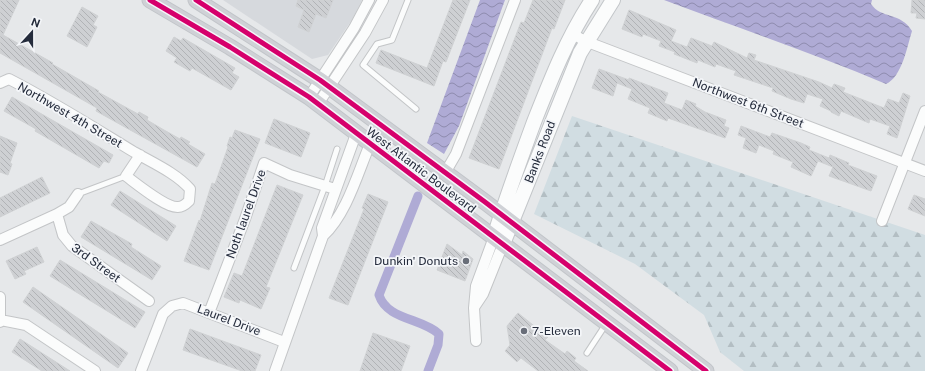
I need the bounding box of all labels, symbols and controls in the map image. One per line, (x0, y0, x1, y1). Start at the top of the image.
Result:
north arrow (12, 12, 52, 52)
text: N (29, 16, 42, 30)
street label: Northwest 6th Street (690, 75, 806, 131)
street label: Northwest 4th Street (15, 79, 125, 151)
street label: Banks Road (522, 119, 558, 185)
street label: West Atlantic Boulevard (363, 124, 479, 216)
street label: Noth laurel Drive (223, 167, 269, 261)
street label: 3rd Street (69, 241, 124, 286)
place label: Dunkin' Donuts (374, 254, 458, 268)
marker: Dunkin' Donuts (461, 256, 471, 266)
street label: Laurel Drive (195, 301, 263, 339)
place label: 7-Eleven (532, 324, 581, 338)
marker: 7-Eleven (519, 326, 529, 336)

